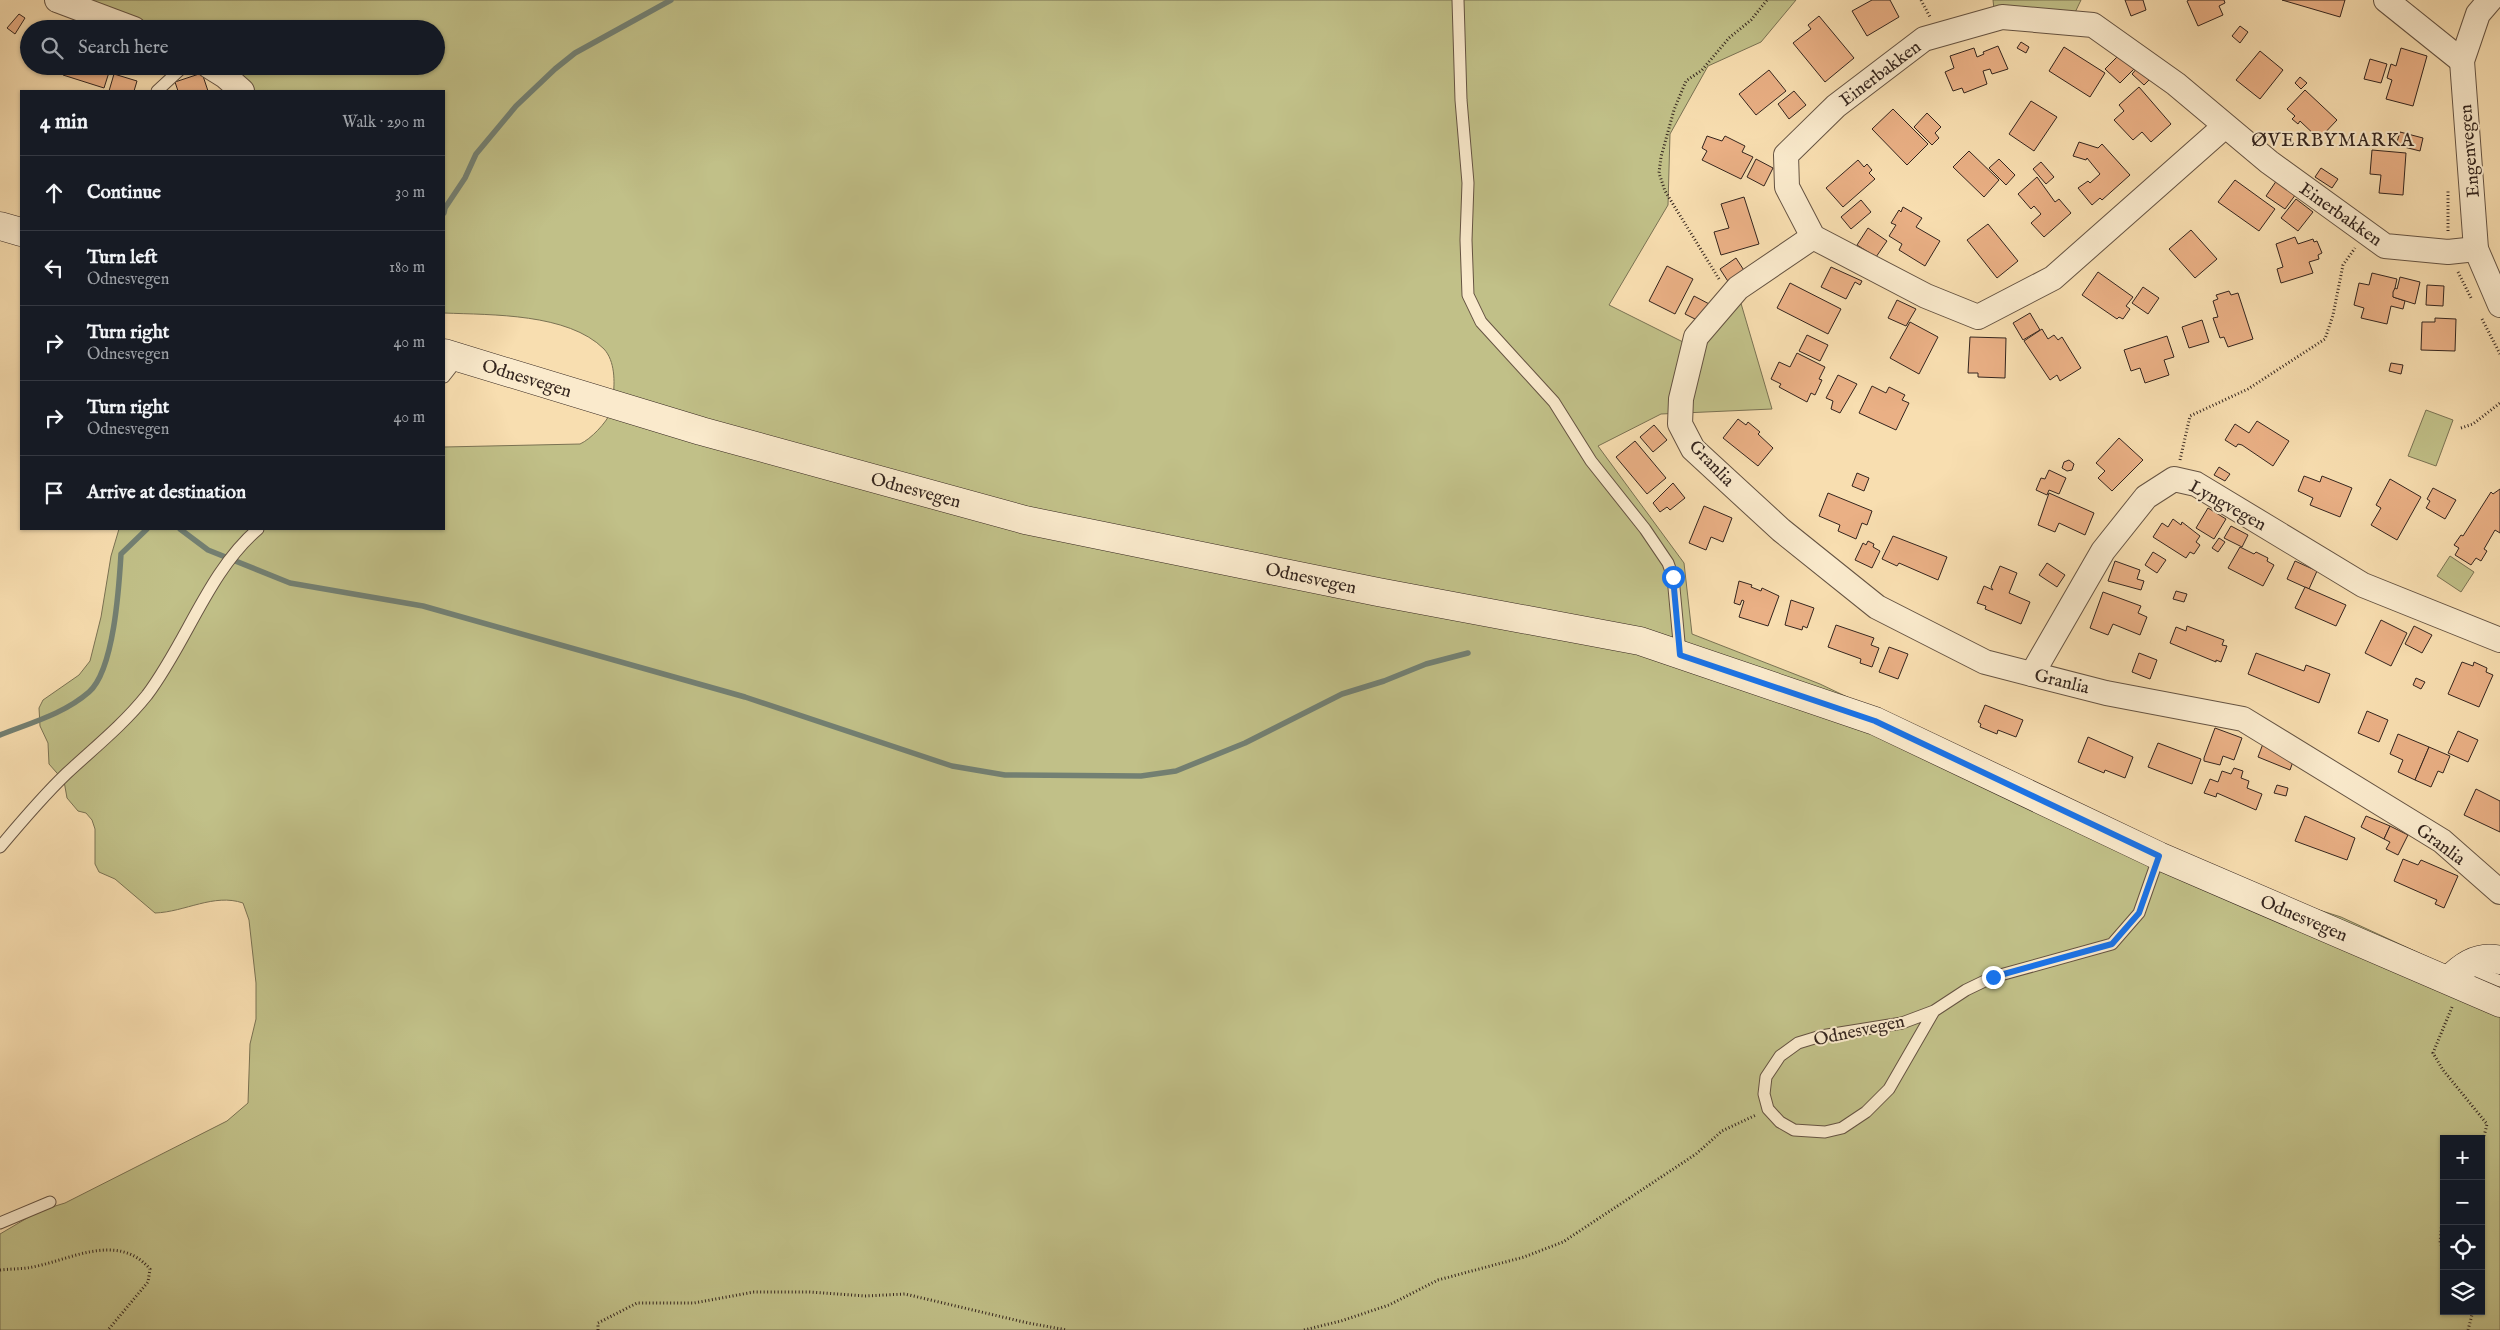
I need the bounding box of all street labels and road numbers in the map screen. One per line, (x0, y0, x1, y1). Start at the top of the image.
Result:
street label: Einerbakken (1836, 36, 1927, 112)
street label: Engenvegen (2455, 103, 2486, 198)
street label: Einerbakken (2294, 178, 2386, 252)
street label: Odnesvegen (479, 355, 575, 404)
street label: Granlia (1683, 436, 1739, 492)
street label: Odnesvegen (868, 468, 964, 515)
street label: Lyngvegen (2185, 476, 2270, 537)
street label: Odnesvegen (1263, 559, 1359, 600)
street label: Granlia (2032, 665, 2092, 700)
street label: Granlia (2411, 819, 2469, 871)
street label: Odnesvegen (2256, 891, 2351, 948)
street label: Odnesvegen (1812, 1011, 1907, 1052)

